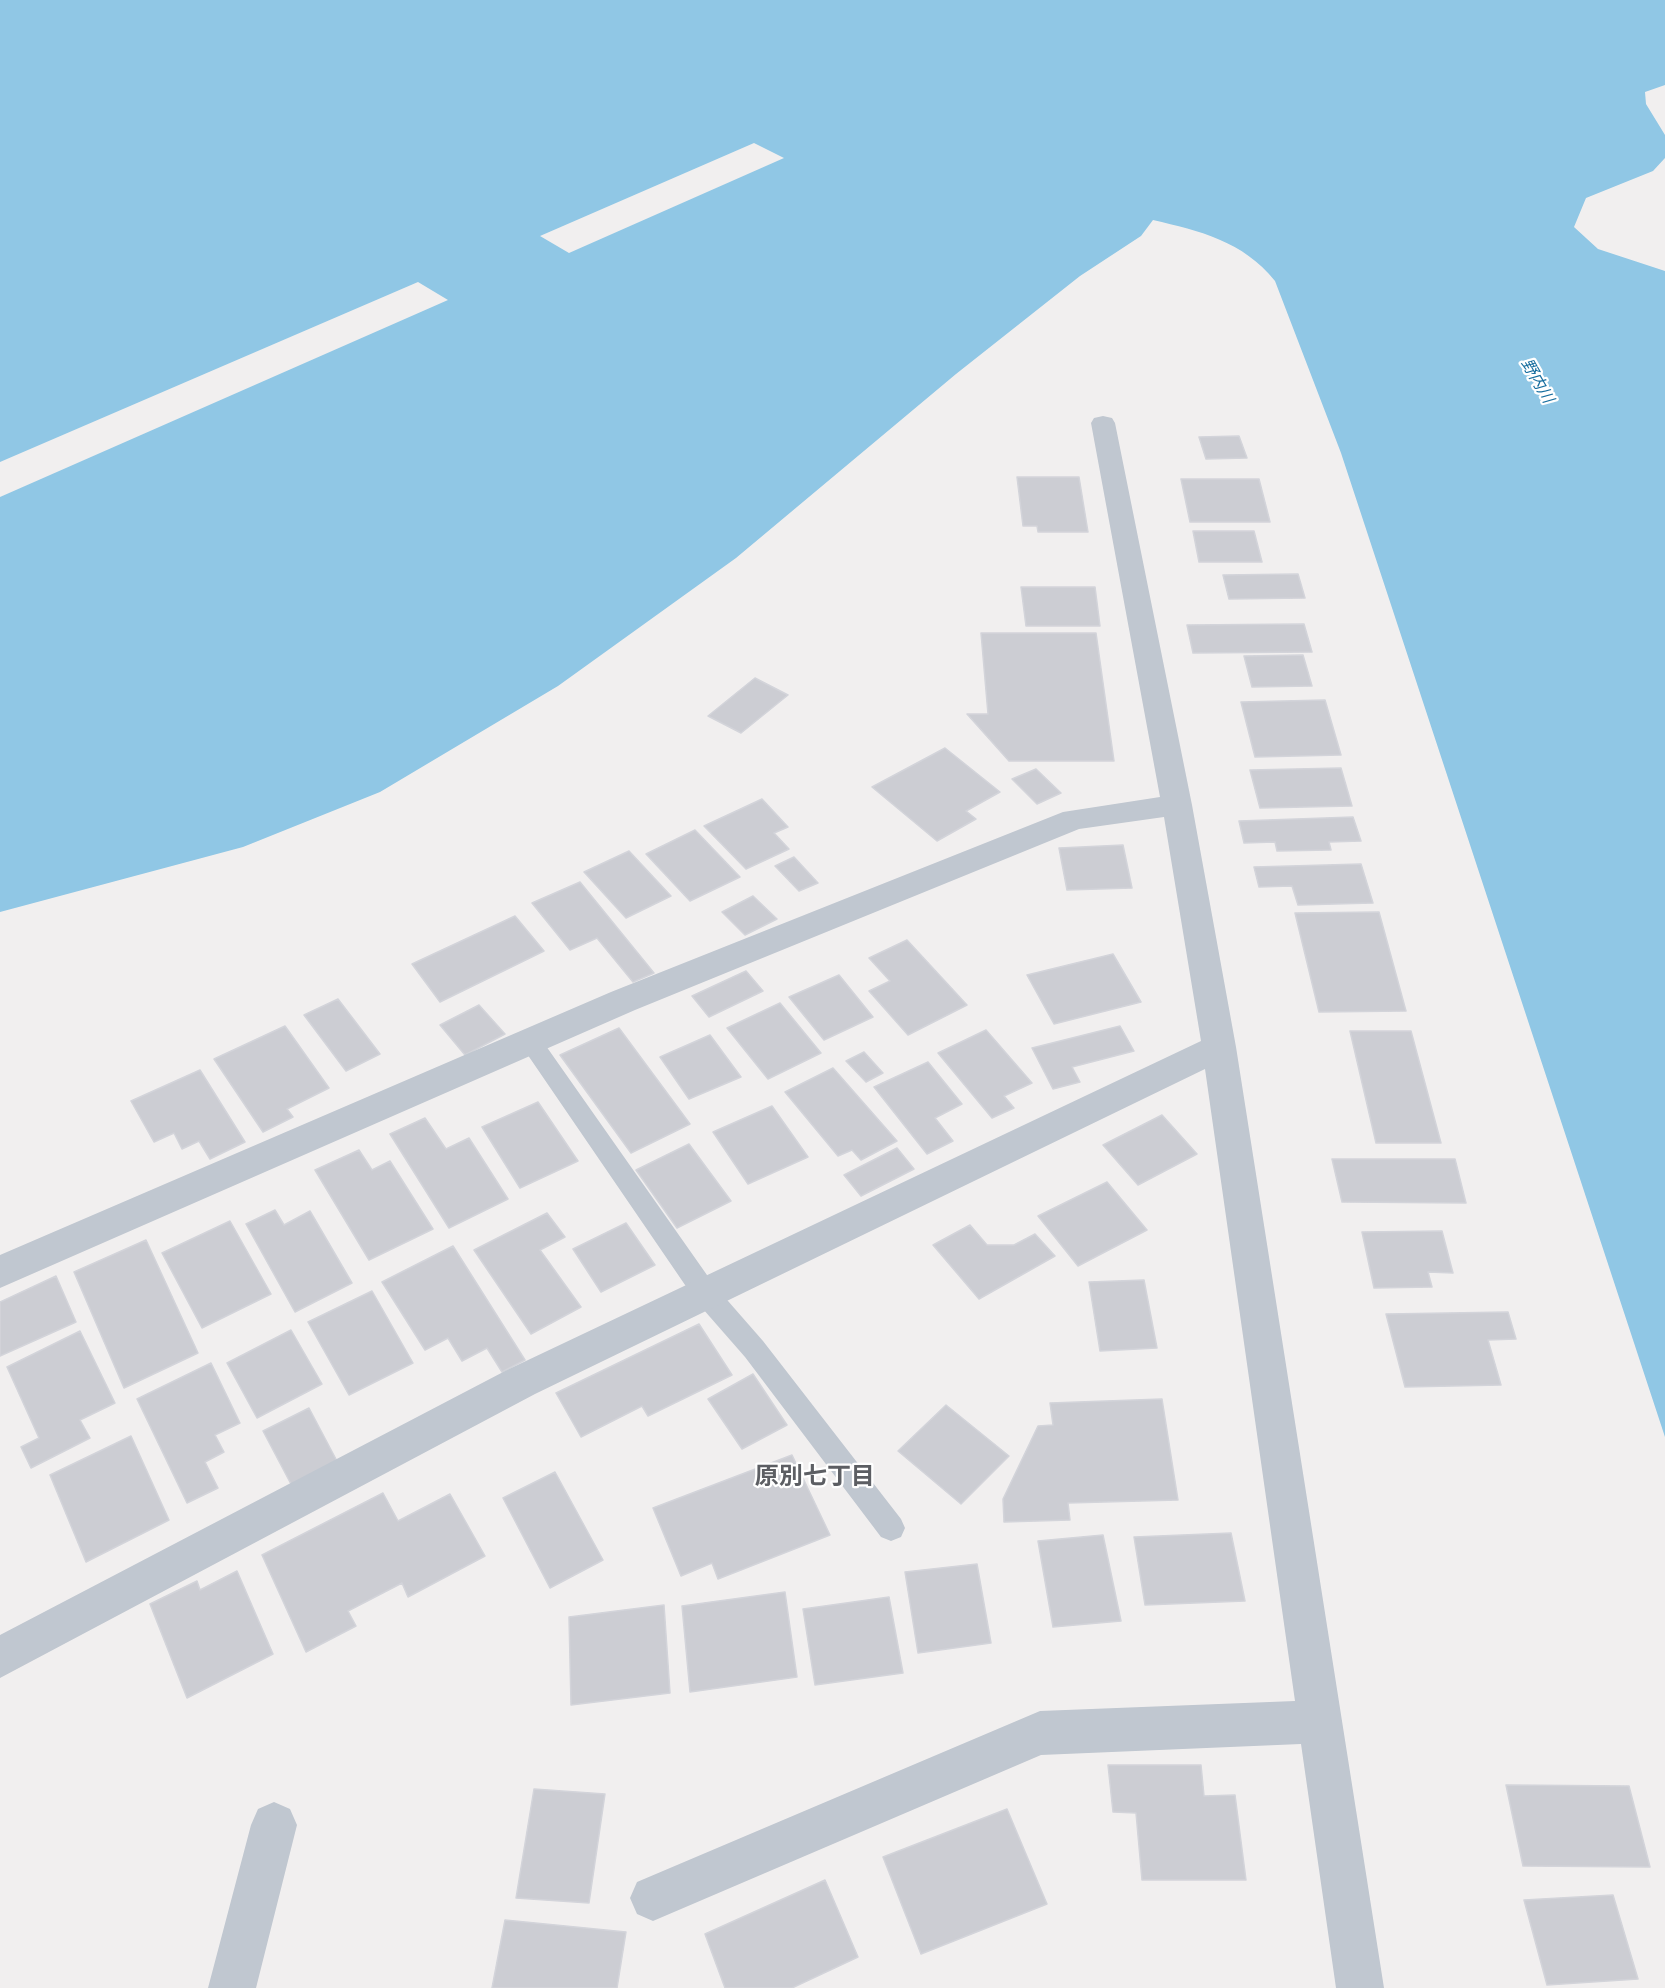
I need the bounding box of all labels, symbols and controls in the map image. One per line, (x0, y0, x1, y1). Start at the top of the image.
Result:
water label: 野内川 (1517, 355, 1557, 407)
district label: 原別七丁目 (755, 1463, 875, 1491)

